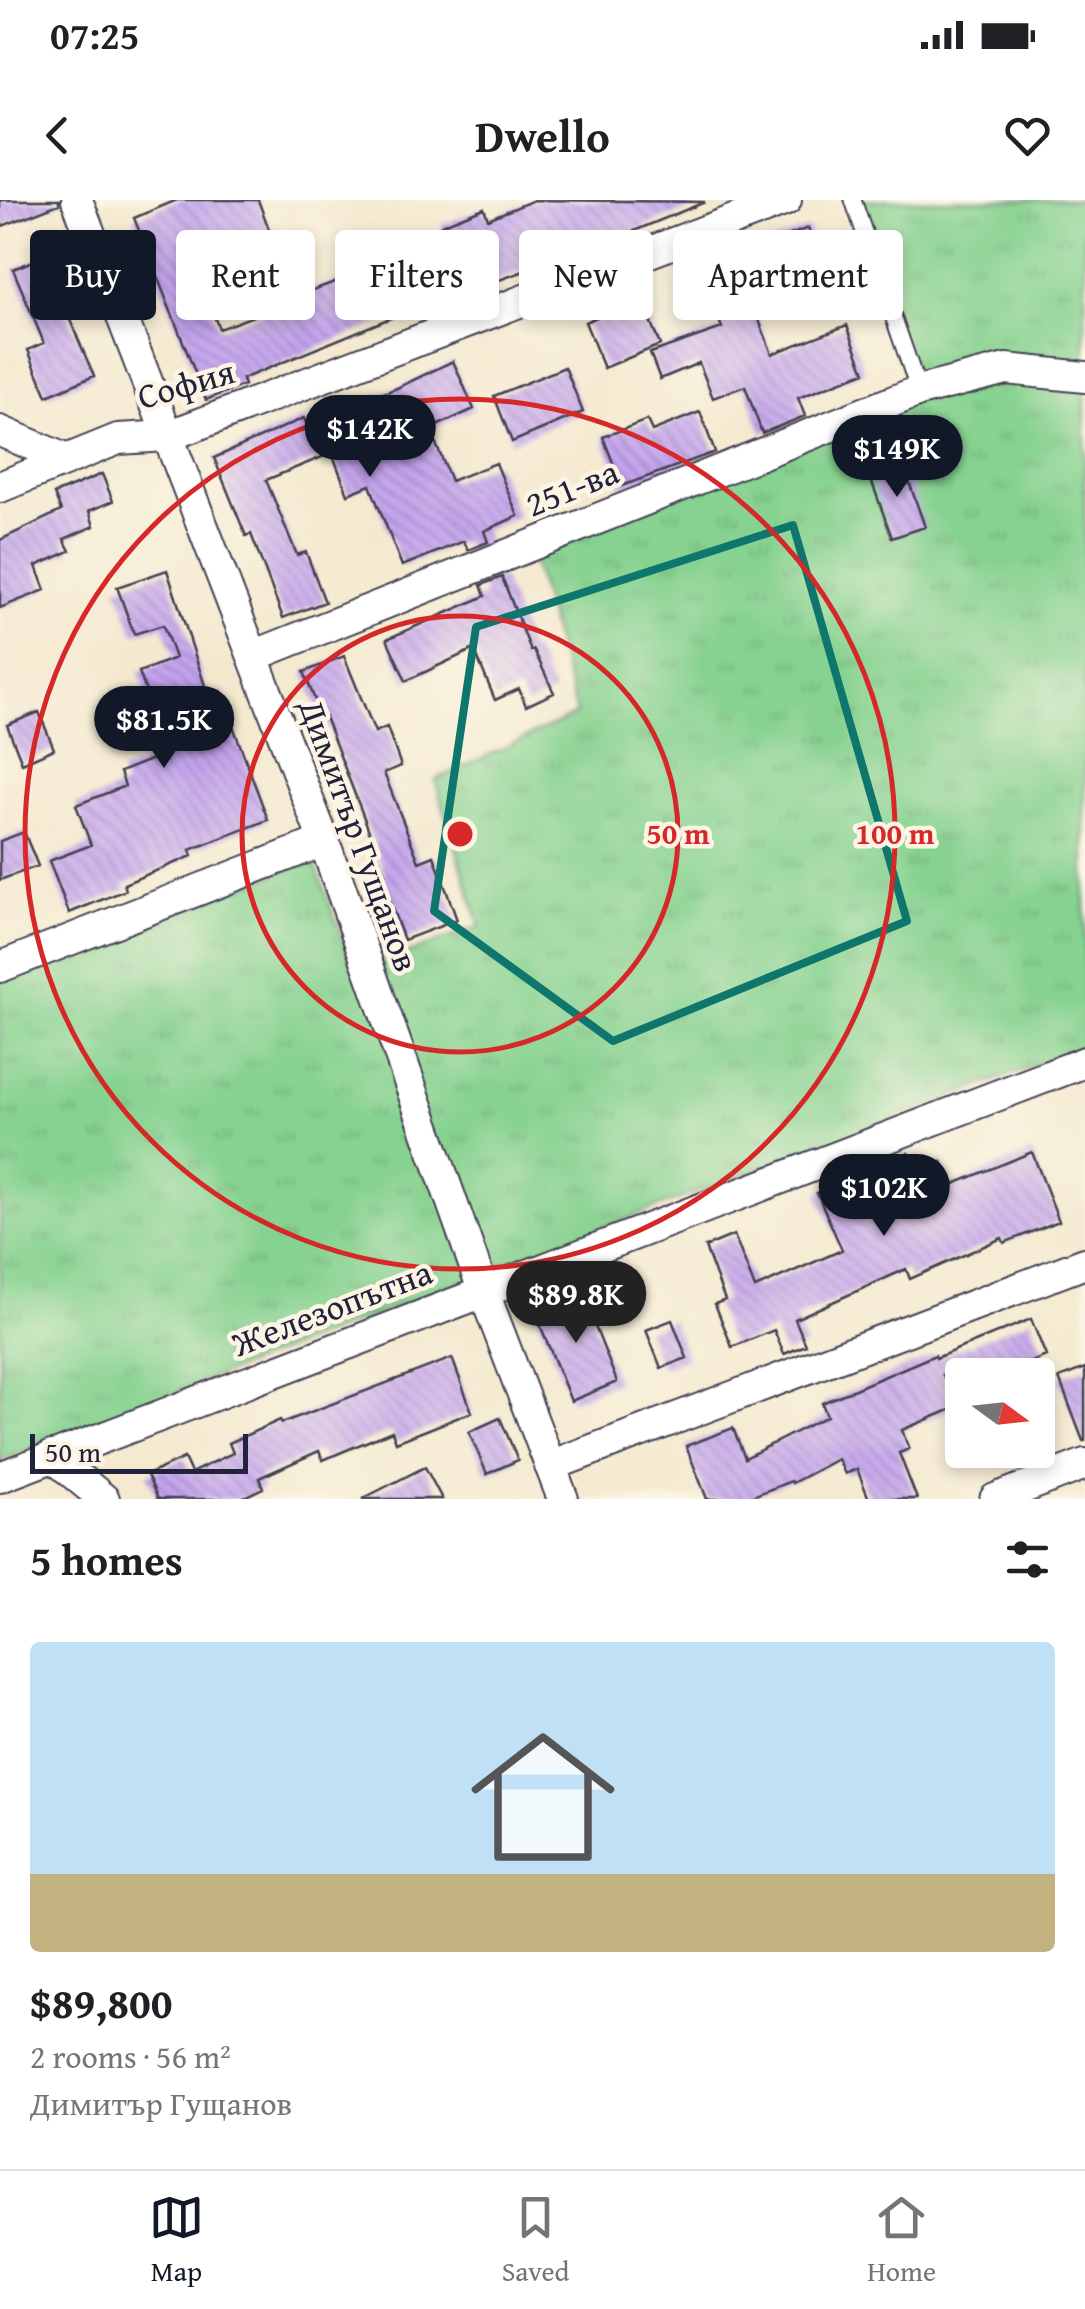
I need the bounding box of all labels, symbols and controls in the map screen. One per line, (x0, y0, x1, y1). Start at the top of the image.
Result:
text: 07:25 (50, 7, 140, 63)
text: Dwello (475, 103, 610, 168)
icon: back (30, 108, 85, 163)
icon: heart (1000, 108, 1055, 163)
chip: Buy (30, 230, 156, 320)
chip: Rent (176, 230, 315, 320)
chip: Filters (335, 230, 499, 320)
chip: New (519, 230, 653, 320)
chip: Apartment (673, 230, 903, 320)
street label: София (131, 345, 240, 422)
pin: $142K (300, 395, 440, 480)
text: $142K (327, 404, 413, 451)
pin: $149K (827, 415, 967, 500)
text: $149K (854, 424, 940, 471)
street label: 251-ва (518, 446, 626, 529)
pin: $81.5K (83, 686, 245, 771)
street label: Димитър Гущанов (286, 690, 432, 978)
text: $81.5K (116, 695, 212, 742)
text: 50 m (646, 811, 710, 855)
text: 100 m (856, 811, 935, 855)
centre of rings (442, 816, 478, 852)
pin: $102K (814, 1154, 954, 1239)
text: $102K (841, 1163, 927, 1210)
street label: Железопътна (224, 1246, 439, 1369)
pin: $89.8K (495, 1261, 657, 1346)
text: $89.8K (528, 1270, 624, 1317)
north arrow (945, 1358, 1055, 1468)
map controls (945, 1358, 1055, 1468)
scale bar (30, 1429, 248, 1474)
text: 50 m (45, 1431, 101, 1472)
text: 5 homes (30, 1529, 183, 1590)
icon: filters (1000, 1532, 1055, 1587)
icon: home (453, 1707, 633, 1887)
text: $89,800 (30, 1972, 172, 2033)
text: 2 rooms · 56 m² (30, 2033, 231, 2080)
text: Димитър Гущанов (30, 2080, 292, 2127)
tab: Map (149, 2190, 204, 2291)
tab: Saved (502, 2190, 569, 2291)
tab: Home (867, 2190, 936, 2291)

